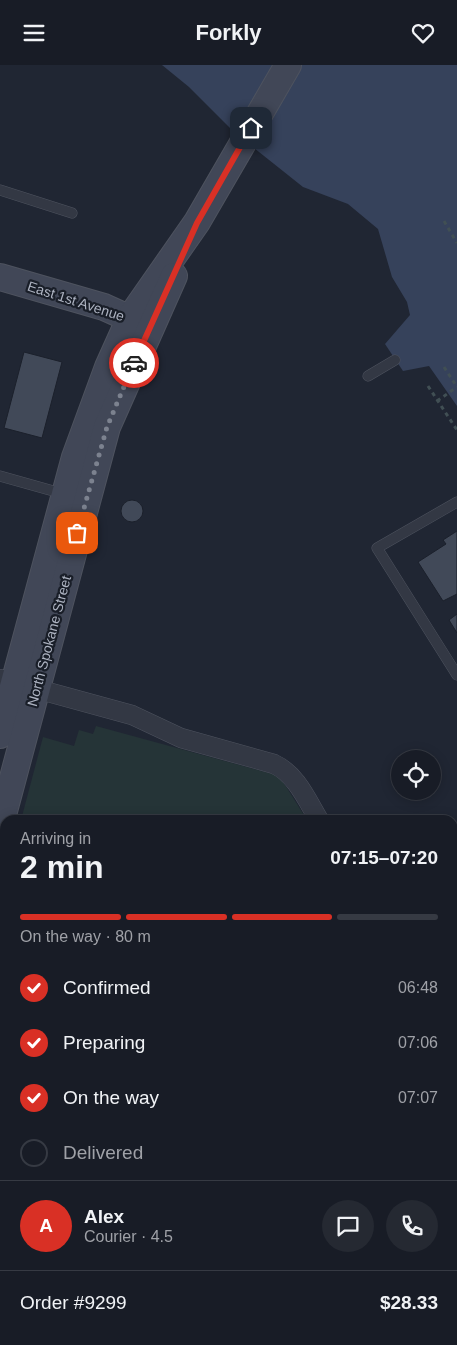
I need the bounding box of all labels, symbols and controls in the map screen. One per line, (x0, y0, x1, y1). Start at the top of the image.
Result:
icon: menu (20, 19, 48, 47)
icon: heart (409, 19, 437, 47)
text: Forkly (195, 20, 262, 45)
pin (230, 107, 272, 149)
icon: home (237, 114, 265, 142)
street label: East 1st Avenue (26, 278, 127, 324)
courier (109, 338, 159, 388)
icon: car (120, 349, 148, 377)
pin (56, 512, 98, 554)
icon: bag (63, 519, 91, 547)
street label: North Spokane Street (24, 574, 74, 708)
map controls (391, 750, 441, 800)
button: locate (391, 750, 441, 800)
text: Arriving in (20, 830, 91, 847)
text: 07:15–07:20 (330, 847, 438, 868)
text: 2 min (20, 849, 104, 885)
text: On the way · 80 m (20, 928, 151, 945)
icon: check (20, 974, 48, 1002)
text: Confirmed (63, 977, 151, 998)
text: 06:48 (398, 979, 438, 996)
icon: check (20, 1029, 48, 1057)
text: Preparing (63, 1032, 145, 1053)
text: 07:06 (398, 1034, 438, 1051)
icon: check (20, 1084, 48, 1112)
text: On the way (63, 1087, 159, 1108)
text: 07:07 (398, 1089, 438, 1106)
text: Delivered (63, 1142, 143, 1163)
button: chat (322, 1200, 374, 1252)
button: phone (386, 1200, 438, 1252)
text: Alex (84, 1206, 124, 1227)
text: A (39, 1215, 53, 1236)
text: Courier · 4.5 (84, 1228, 173, 1245)
text: Order #9299 (20, 1292, 127, 1313)
text: $28.33 (380, 1292, 438, 1313)

